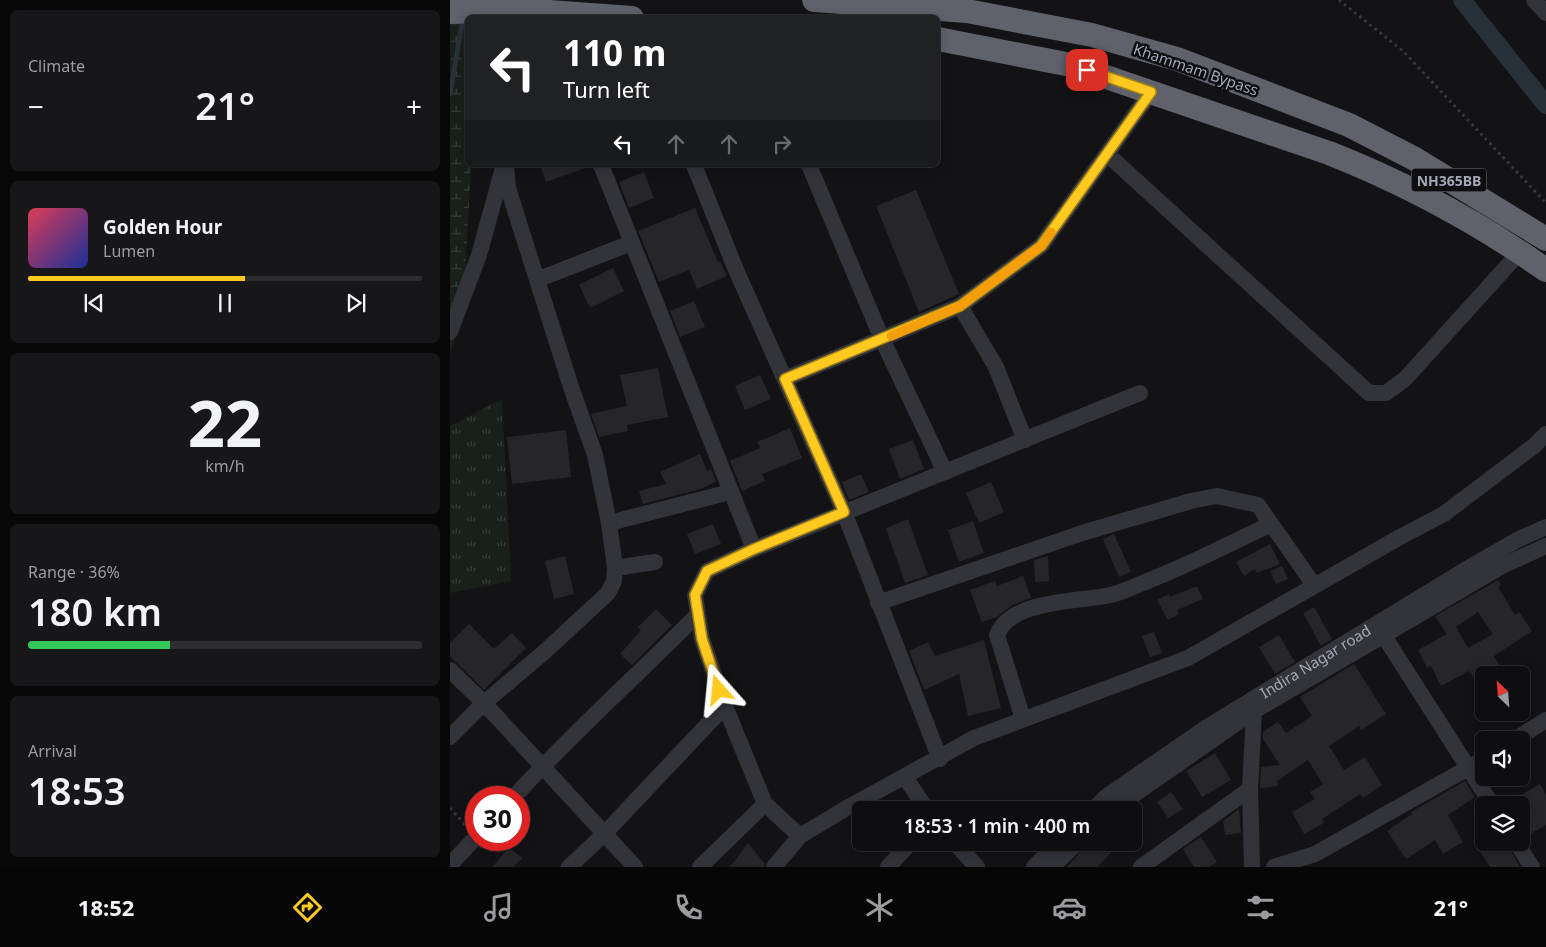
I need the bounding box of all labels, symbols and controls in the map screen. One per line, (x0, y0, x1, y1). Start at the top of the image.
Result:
text: 110 m (563, 29, 666, 76)
icon: left (480, 35, 545, 100)
street label: Khammam Bypass (1131, 38, 1261, 100)
pin (1066, 49, 1108, 91)
text: Climate (28, 55, 85, 77)
icon: arrive (1073, 56, 1101, 84)
text: Turn left (563, 74, 650, 104)
text: 21° (195, 79, 255, 131)
text: − (28, 87, 44, 125)
text: + (406, 87, 422, 125)
icon: left (609, 130, 637, 158)
icon: ahead (662, 130, 690, 158)
icon: ahead (715, 130, 743, 158)
icon: right (768, 130, 796, 158)
road number: NH365BB (1412, 168, 1486, 192)
text: Golden Hour (103, 214, 222, 240)
text: Lumen (103, 240, 155, 262)
icon: previous (80, 289, 108, 317)
icon: pause (211, 289, 239, 317)
icon: next (342, 289, 370, 317)
text: 22 (188, 378, 262, 466)
text: km/h (205, 455, 245, 477)
text: Range · 36% (28, 561, 120, 583)
text: 180 km (28, 585, 162, 637)
street label: Indira Nagar road (1256, 620, 1374, 702)
position arrow (692, 663, 744, 715)
north arrow (1475, 666, 1530, 721)
map controls (1475, 666, 1530, 851)
button: sound (1475, 731, 1530, 786)
text: Arrival (28, 740, 77, 762)
text: 18:53 (28, 764, 125, 816)
speed limit sign: 30 (465, 786, 530, 851)
button: layers (1475, 796, 1530, 851)
text: 18:53 · 1 min · 400 m (904, 813, 1090, 839)
icon: directions (290, 890, 325, 925)
icon: music (481, 890, 516, 925)
icon: phone (671, 890, 706, 925)
icon: climate (862, 890, 897, 925)
icon: car (1052, 890, 1087, 925)
icon: filters (1243, 890, 1278, 925)
text: 18:52 (78, 892, 134, 922)
text: 21° (1434, 892, 1468, 922)

